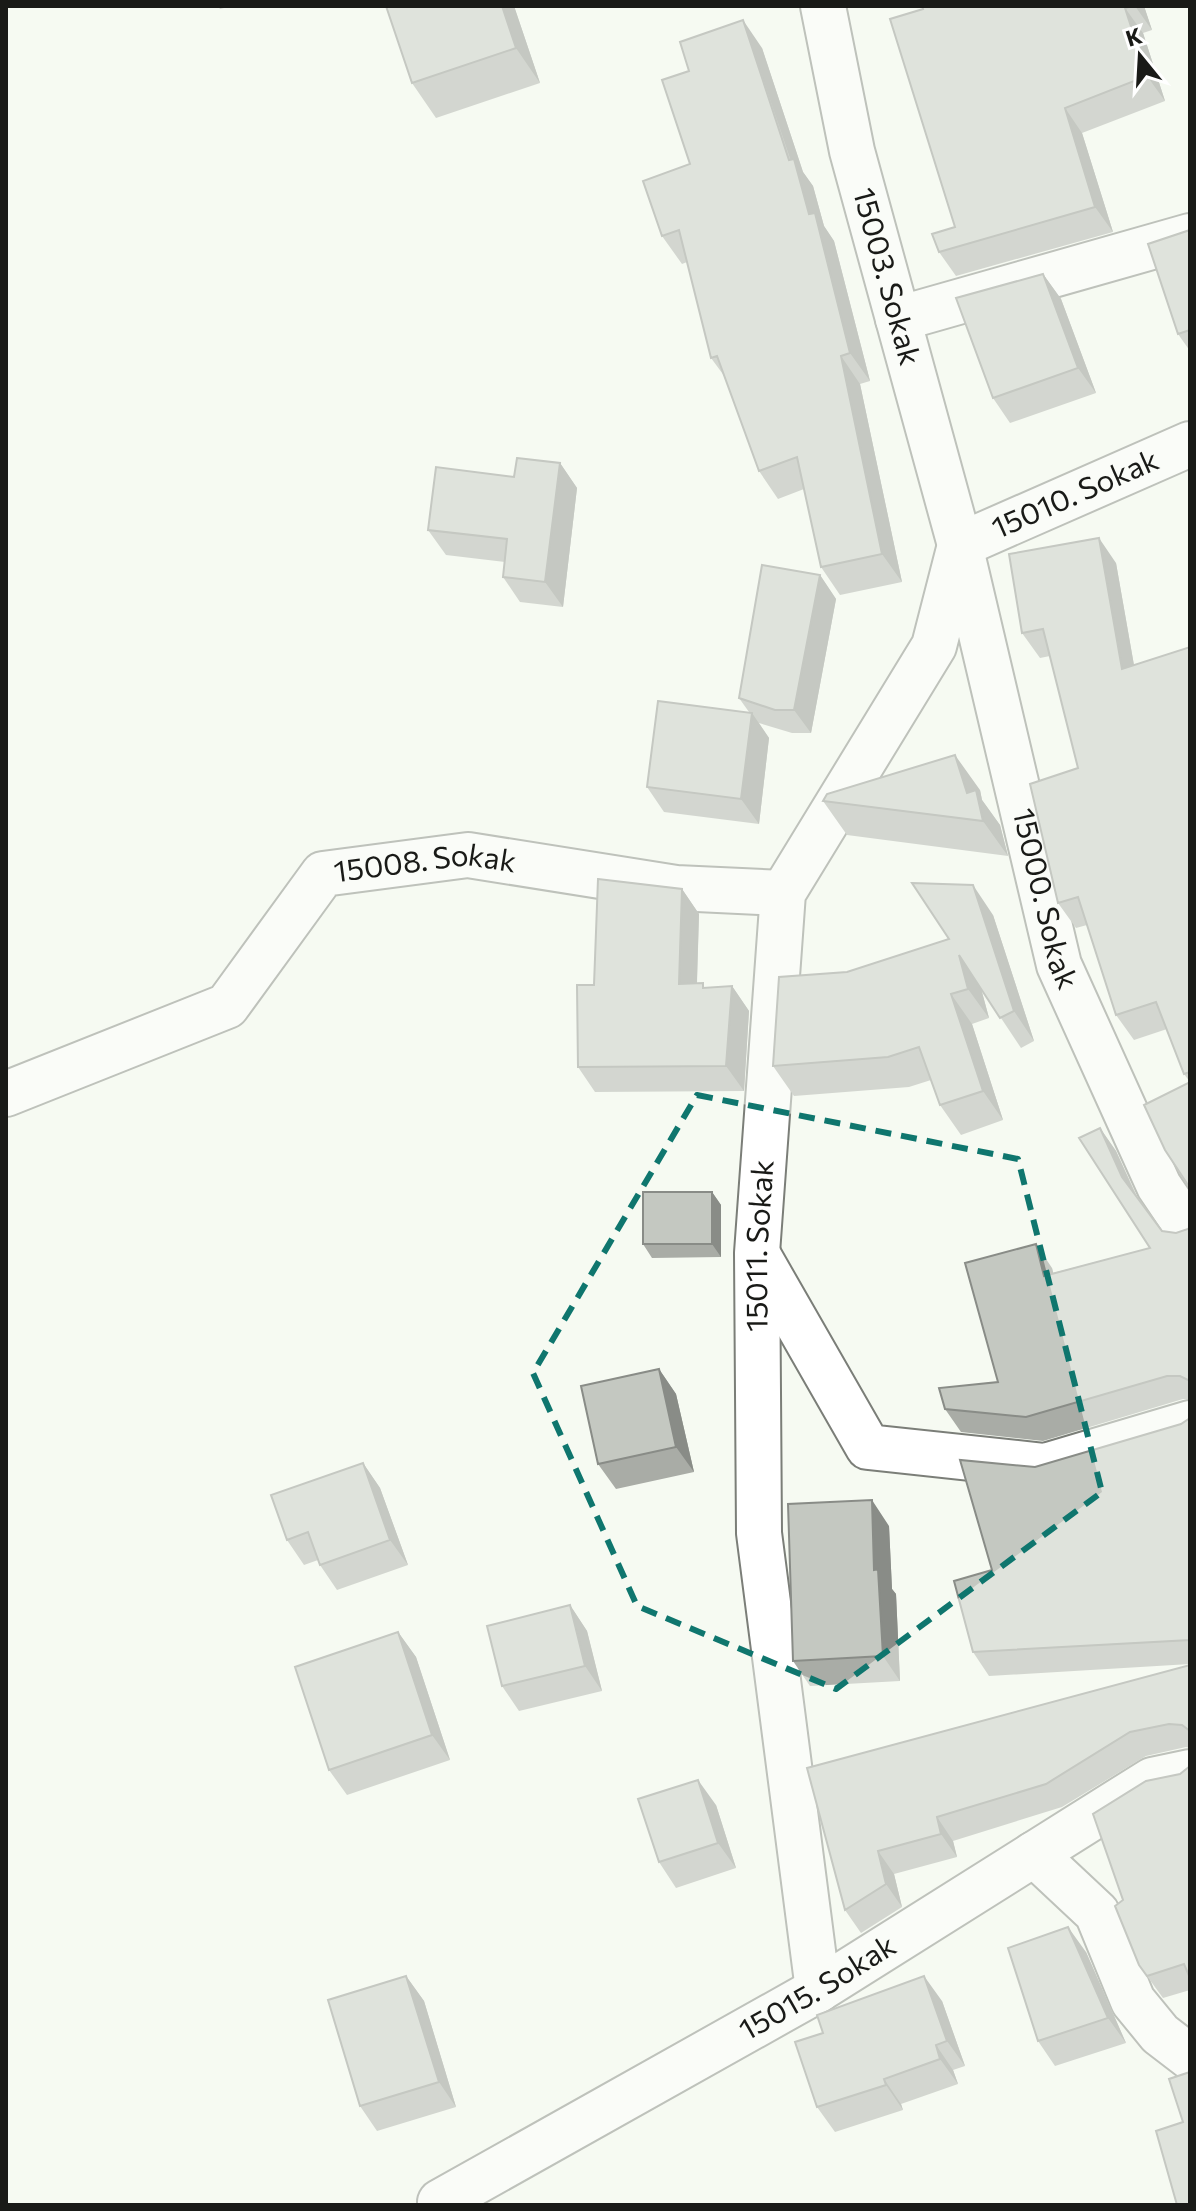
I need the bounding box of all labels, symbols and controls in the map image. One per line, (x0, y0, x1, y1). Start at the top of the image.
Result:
north arrow (1100, 16, 1180, 96)
text: K (1122, 21, 1145, 52)
street label: 15003. Sokak (847, 183, 931, 369)
street label: 15010. Sokak (985, 439, 1163, 545)
street label: 15000. Sokak (1007, 804, 1088, 994)
street label: 15008. Sokak (331, 834, 519, 888)
street label: 15011. Sokak (736, 1159, 780, 1332)
street label: 15015. Sokak (732, 1925, 901, 2047)

